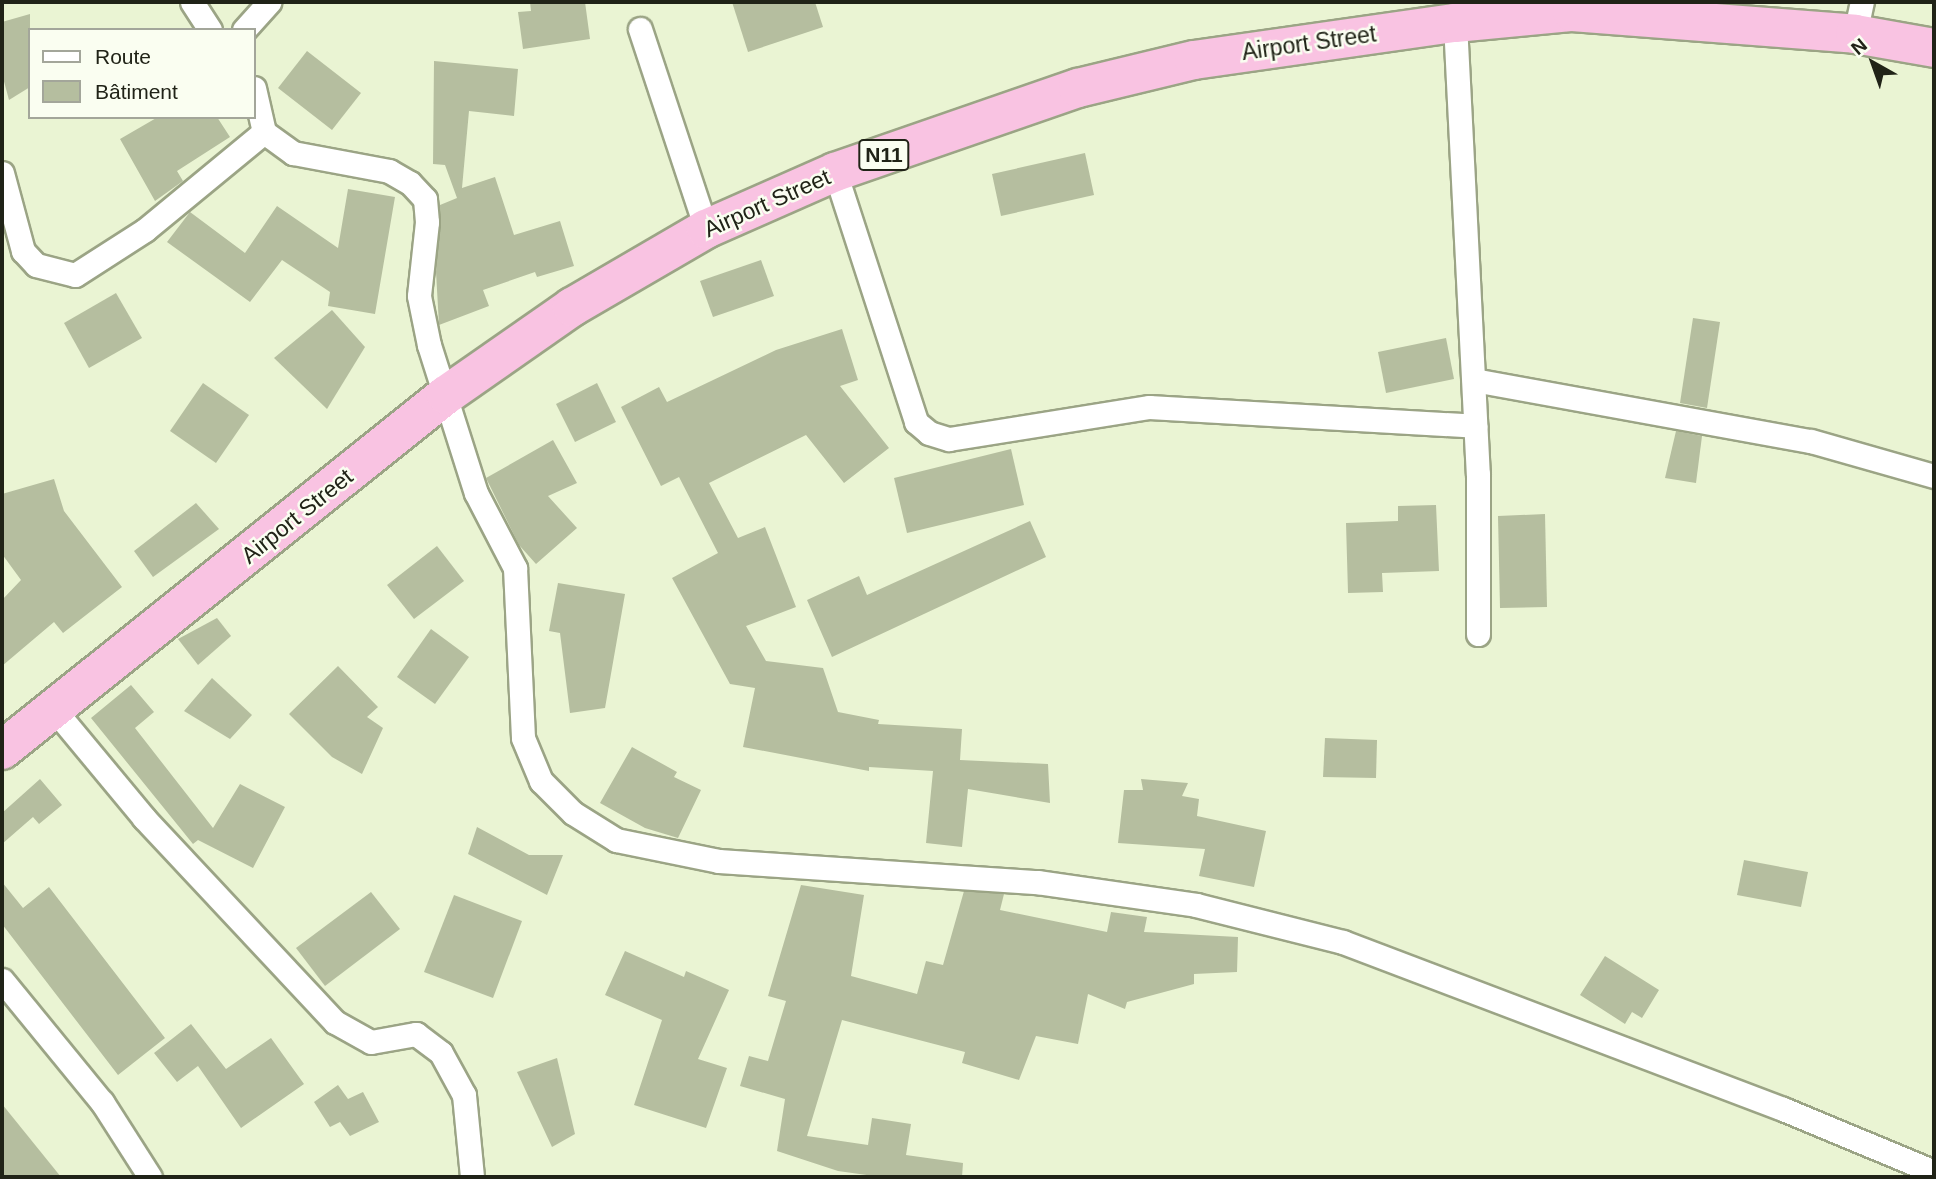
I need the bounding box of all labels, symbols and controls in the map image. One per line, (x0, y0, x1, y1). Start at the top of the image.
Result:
street label: Airport Street (1240, 20, 1378, 66)
legend (28, 28, 256, 119)
north arrow (1838, 28, 1908, 98)
text: N (1847, 34, 1871, 59)
text: Route (95, 45, 151, 68)
text: Bâtiment (95, 80, 178, 103)
road number: N11 (858, 138, 910, 172)
street label: Airport Street (699, 163, 835, 243)
street label: Airport Street (236, 463, 358, 569)

